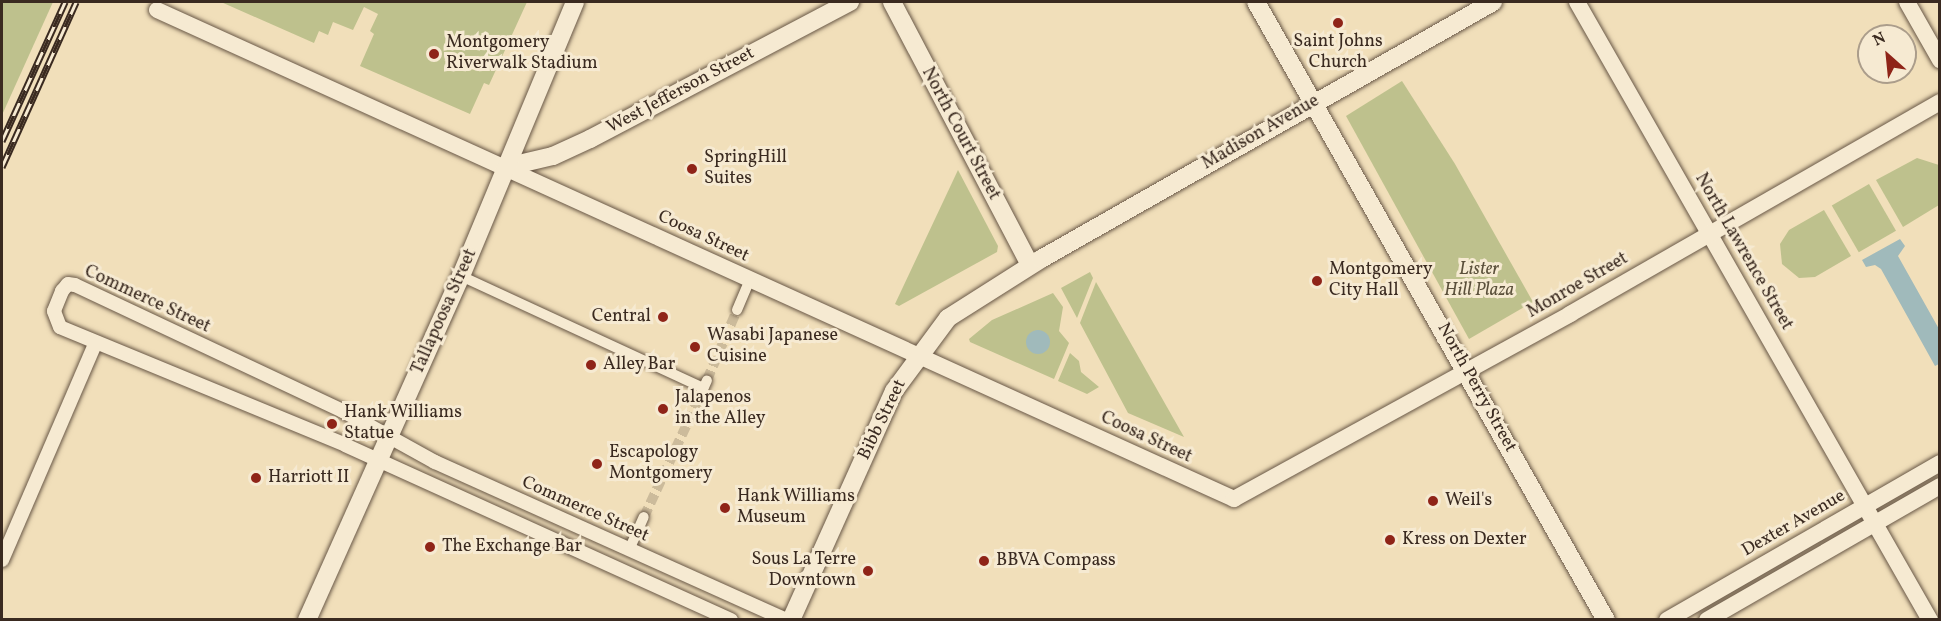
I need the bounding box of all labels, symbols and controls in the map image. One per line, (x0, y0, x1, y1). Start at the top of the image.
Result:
marker: Saint Johns Church (1331, 16, 1345, 30)
north arrow (1857, 24, 1917, 84)
text: N (1870, 27, 1890, 52)
place label: Saint Johns Church (1293, 32, 1383, 74)
place label: Montgomery Riverwalk Stadium (446, 33, 598, 76)
street label: West Jefferson Street (603, 43, 759, 139)
marker: Montgomery Riverwalk Stadium (427, 47, 441, 61)
street label: North Court Street (916, 64, 1004, 204)
street label: Madison Avenue (1199, 91, 1323, 175)
place label: SpringHill Suites (704, 148, 787, 190)
marker: SpringHill Suites (685, 162, 699, 176)
street label: North Lawrence Street (1689, 170, 1797, 334)
street label: Coosa Street (654, 206, 752, 268)
street label: Tallapoosa Street (408, 246, 482, 378)
street label: Monroe Street (1524, 248, 1632, 324)
place label: Montgomery City Hall (1329, 260, 1433, 302)
park label: Lister Hill Plaza (1444, 260, 1514, 302)
street label: Commerce Street (81, 261, 213, 339)
marker: Montgomery City Hall (1310, 274, 1324, 288)
place label: Central (592, 306, 651, 328)
marker: Central (656, 310, 670, 324)
street label: North Perry Street (1431, 319, 1521, 457)
place label: Wasabi Japanese Cuisine (707, 326, 838, 368)
marker: Wasabi Japanese Cuisine (688, 340, 702, 354)
place label: Alley Bar (603, 354, 676, 376)
marker: Alley Bar (584, 358, 598, 372)
street label: Bibb Street (854, 376, 912, 464)
place label: Jalapenos in the Alley (675, 388, 765, 430)
marker: Jalapenos in the Alley (656, 402, 670, 416)
place label: Hank Williams Statue (344, 403, 462, 446)
street label: Coosa Street (1097, 407, 1195, 469)
marker: Hank Williams Statue (325, 417, 339, 431)
place label: Escapology Montgomery (609, 443, 713, 486)
marker: Escapology Montgomery (590, 457, 604, 471)
place label: Harriott II (268, 467, 349, 489)
marker: Harriott II (249, 471, 263, 485)
street label: Commerce Street (518, 472, 652, 548)
street label: Dexter Avenue (1738, 486, 1850, 562)
place label: Hank Williams Museum (737, 487, 855, 530)
place label: Weil's (1445, 490, 1492, 512)
marker: Weil's (1426, 494, 1440, 508)
marker: Hank Williams Museum (718, 501, 732, 515)
place label: Kress on Dexter (1402, 529, 1526, 551)
marker: Kress on Dexter (1383, 533, 1397, 547)
place label: The Exchange Bar (442, 536, 582, 558)
marker: The Exchange Bar (423, 540, 437, 554)
place label: Sous La Terre Downtown (751, 550, 856, 592)
place label: BBVA Compass (996, 550, 1116, 572)
marker: BBVA Compass (977, 554, 991, 568)
marker: Sous La Terre Downtown (861, 564, 875, 578)

